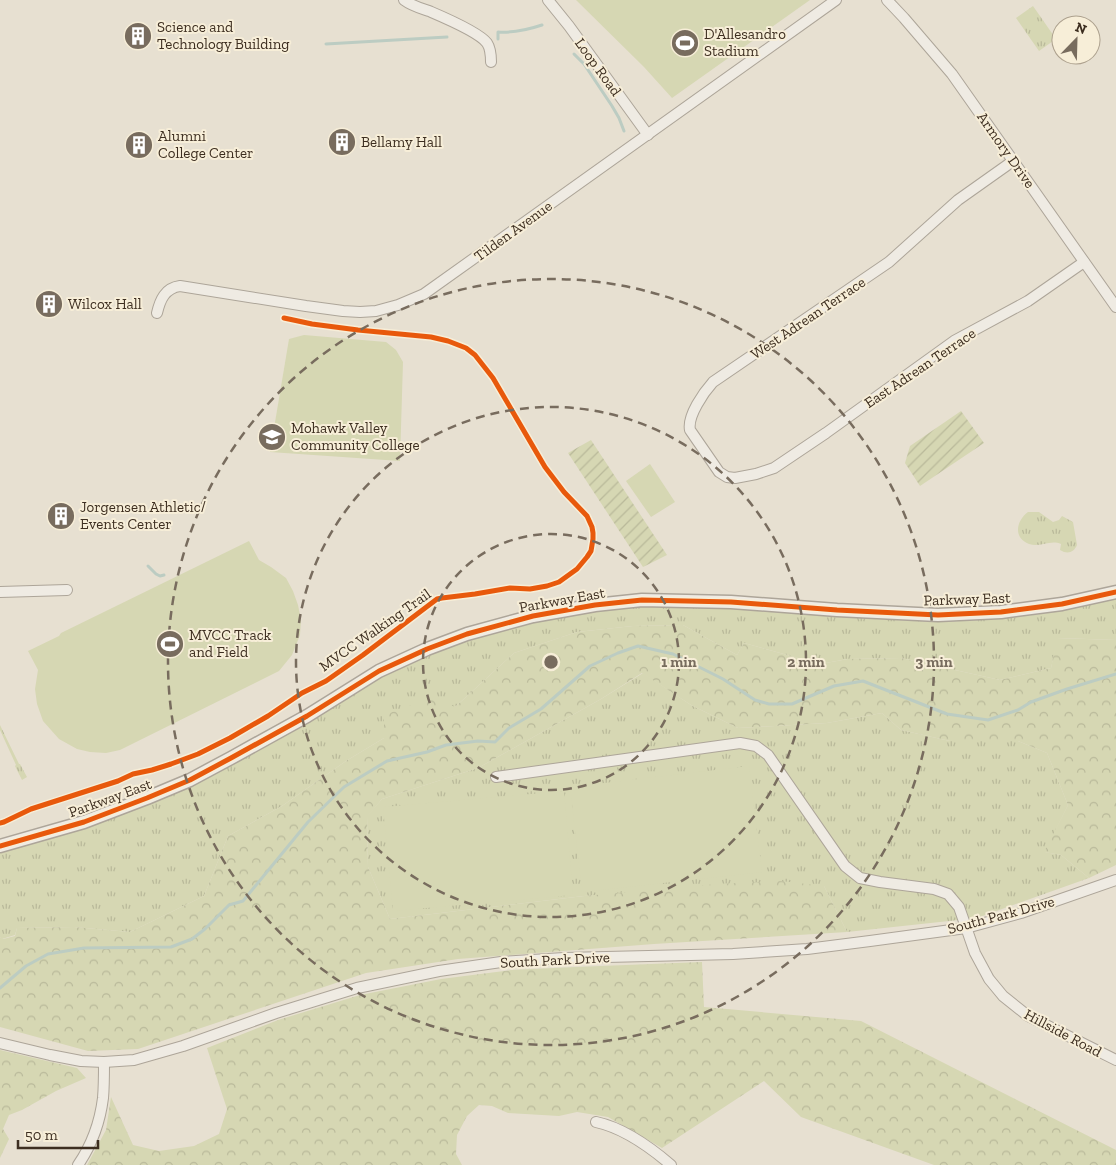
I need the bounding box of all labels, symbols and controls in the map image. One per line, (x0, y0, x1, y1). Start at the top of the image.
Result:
north arrow (1051, 15, 1101, 65)
place label: Science and Technology Building (157, 18, 290, 53)
text: N (1073, 19, 1089, 39)
building icon: Science and Technology Building (123, 21, 153, 51)
place label: D'Allesandro Stadium (704, 25, 786, 60)
sports icon: D'Allesandro Stadium (670, 28, 700, 58)
street label: Loop Road (571, 34, 626, 100)
street label: Armory Drive (973, 108, 1039, 192)
place label: Alumni College Center (158, 127, 253, 162)
building icon: Bellamy Hall (327, 127, 357, 157)
building icon: Alumni College Center (124, 130, 154, 160)
place label: Bellamy Hall (361, 133, 442, 151)
street label: Tilden Avenue (471, 197, 555, 265)
street label: West Adrean Terrace (747, 273, 869, 363)
building icon: Wilcox Hall (34, 289, 64, 319)
place label: Wilcox Hall (68, 295, 142, 313)
street label: East Adrean Terrace (861, 324, 979, 412)
place label: Mohawk Valley Community College (291, 419, 419, 454)
school or university icon: Mohawk Valley Community College (257, 422, 287, 452)
place label: Jorgensen Athletic/ Events Center (80, 498, 206, 533)
building icon: Jorgensen Athletic/ Events Center (46, 501, 76, 531)
street label: Parkway East (518, 583, 607, 616)
street label: MVCC Walking Trail (316, 585, 434, 675)
street label: Parkway East (923, 588, 1011, 610)
place label: MVCC Track and Field (189, 626, 272, 661)
sports icon: MVCC Track and Field (155, 629, 185, 659)
centre of rings (542, 653, 560, 671)
text: 1 min (661, 653, 697, 671)
text: 2 min (787, 653, 825, 671)
text: 3 min (915, 653, 953, 671)
street label: Parkway East (66, 774, 154, 821)
street label: South Park Drive (946, 892, 1056, 938)
street label: South Park Drive (500, 948, 610, 972)
street label: Hillside Road (1021, 1005, 1106, 1061)
scale bar (18, 1118, 98, 1150)
text: 50 m (25, 1126, 58, 1144)

